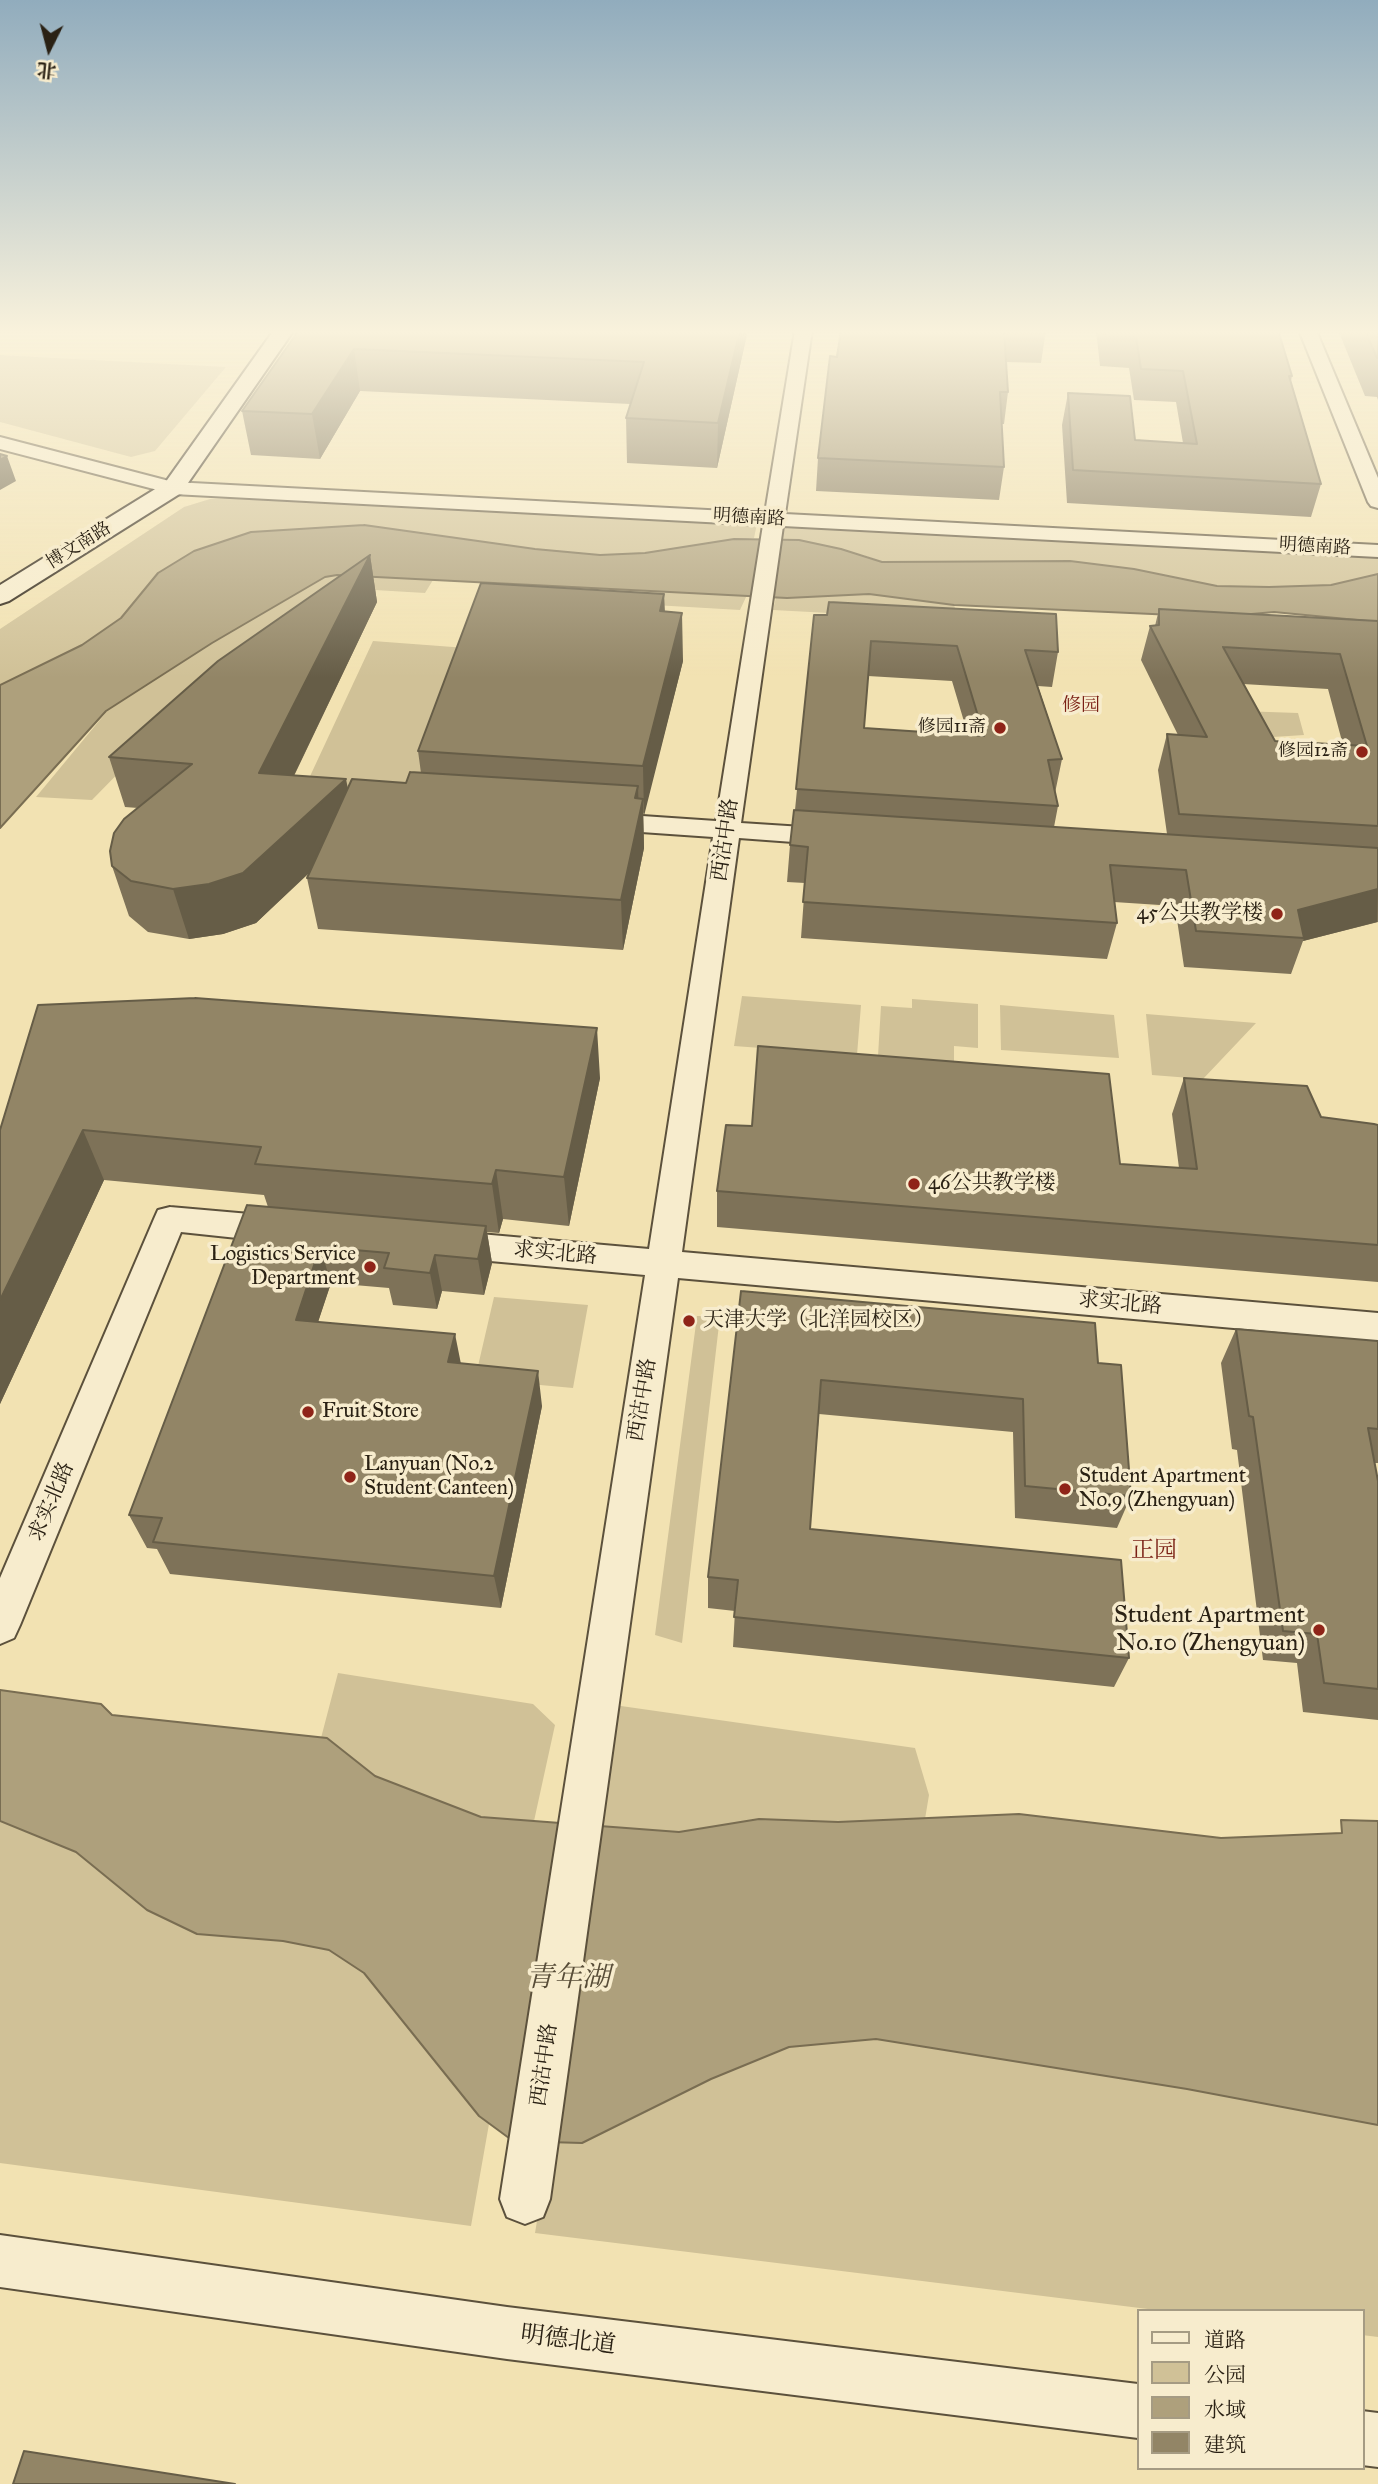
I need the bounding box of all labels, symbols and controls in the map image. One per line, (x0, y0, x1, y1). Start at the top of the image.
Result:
north arrow (14, 14, 84, 84)
text: 北 (36, 58, 57, 83)
street label: 明德南路 (712, 505, 786, 531)
street label: 博文南路 (43, 518, 115, 574)
street label: 明德南路 (1278, 534, 1352, 560)
district label: 修园 (1062, 695, 1100, 717)
place label: 修园11斋 (918, 717, 986, 739)
marker: 修园11斋 (992, 720, 1008, 736)
place label: 修园12斋 (1278, 741, 1348, 763)
marker: 修园12斋 (1354, 744, 1370, 760)
street label: 西沽中路 (708, 797, 744, 883)
place label: 45公共教学楼 (1137, 901, 1263, 927)
marker: 45公共教学楼 (1269, 906, 1285, 922)
place label: 46公共教学楼 (928, 1171, 1055, 1197)
marker: 46公共教学楼 (906, 1176, 922, 1192)
street label: 求实北路 (512, 1238, 598, 1270)
place label: Logistics Service Department (210, 1242, 356, 1292)
marker: Logistics Service Department (362, 1259, 378, 1275)
street label: 求实北路 (1077, 1288, 1163, 1320)
place label: 天津大学（北洋园校区） (703, 1308, 934, 1334)
marker: 天津大学（北洋园校区） (681, 1313, 697, 1329)
street label: 西沽中路 (624, 1357, 662, 1443)
place label: Fruit Store (322, 1399, 419, 1425)
marker: Fruit Store (300, 1404, 316, 1420)
place label: Lanyuan (No.2 Student Canteen) (364, 1452, 514, 1502)
street label: 求实北路 (24, 1458, 80, 1546)
place label: Student Apartment No.9 (Zhengyuan) (1079, 1464, 1246, 1514)
marker: Lanyuan (No.2 Student Canteen) (342, 1469, 358, 1485)
marker: Student Apartment No.9 (Zhengyuan) (1057, 1481, 1073, 1497)
district label: 正园 (1131, 1537, 1177, 1565)
place label: Student Apartment No.10 (Zhengyuan) (1114, 1602, 1305, 1658)
marker: Student Apartment No.10 (Zhengyuan) (1311, 1622, 1327, 1638)
water label: 青年湖 (526, 1962, 610, 1996)
street label: 西沽中路 (527, 2022, 563, 2108)
legend (1136, 2309, 1364, 2470)
street label: 明德北道 (519, 2321, 617, 2361)
text: 道路 (1204, 2327, 1246, 2353)
text: 公园 (1204, 2362, 1246, 2388)
text: 水域 (1204, 2397, 1246, 2423)
text: 建筑 (1204, 2432, 1246, 2458)

